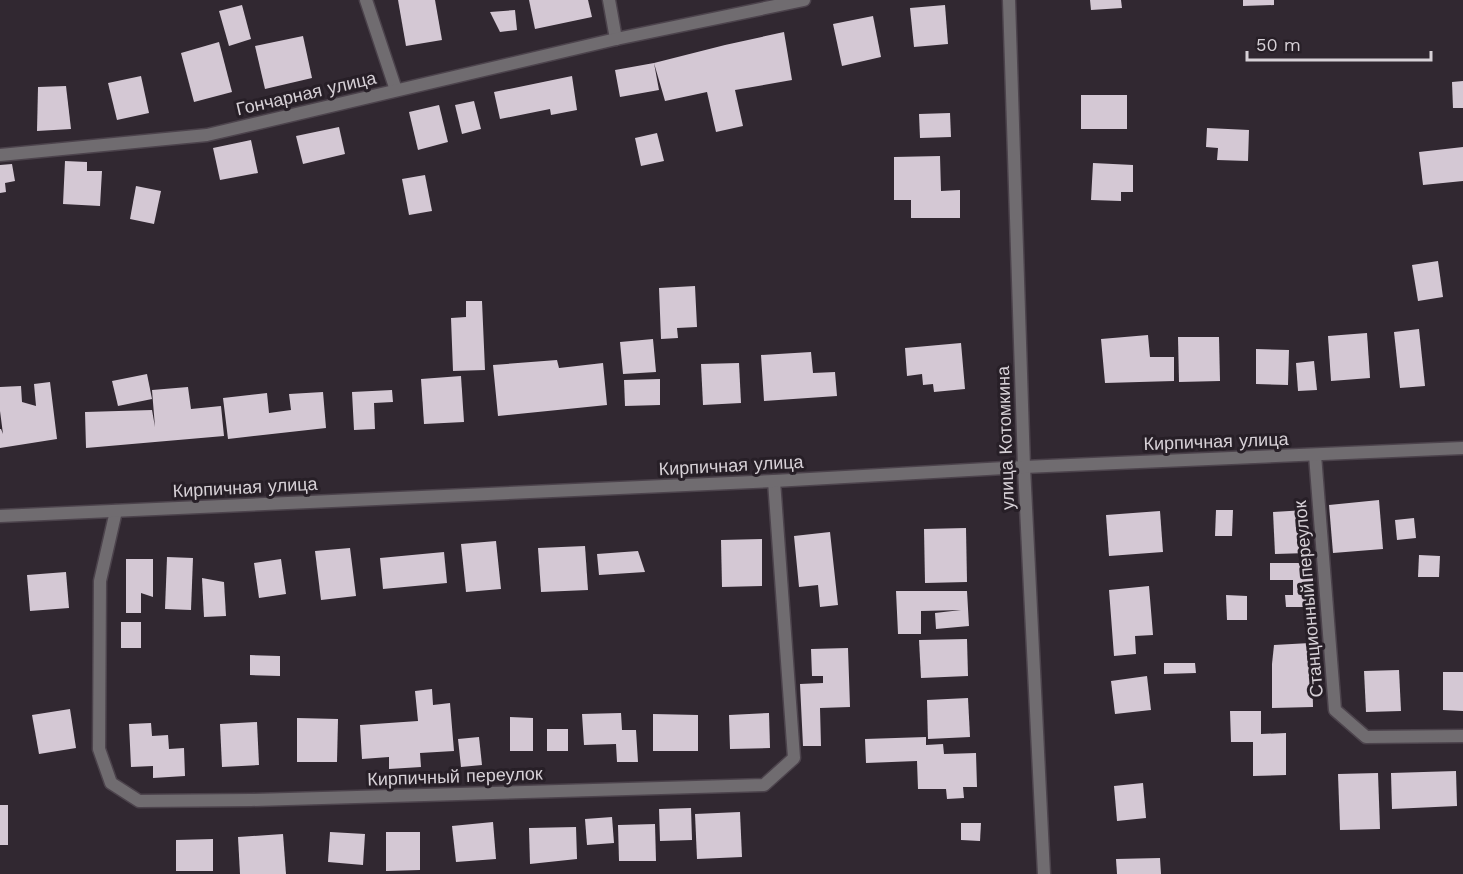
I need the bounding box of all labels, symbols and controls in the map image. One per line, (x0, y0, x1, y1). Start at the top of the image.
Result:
scale bar (1247, 24, 1432, 62)
text: 50 m (1256, 34, 1301, 55)
street label: Гончарная улица (234, 66, 379, 119)
street label: улица Котомкина (992, 365, 1018, 510)
street label: Кирпичная улица (1143, 428, 1290, 454)
street label: Кирпичная улица (658, 451, 805, 479)
street label: Кирпичная улица (172, 473, 319, 501)
street label: Станционный переулок (1289, 500, 1327, 698)
street label: Кирпичный переулок (367, 762, 543, 790)

